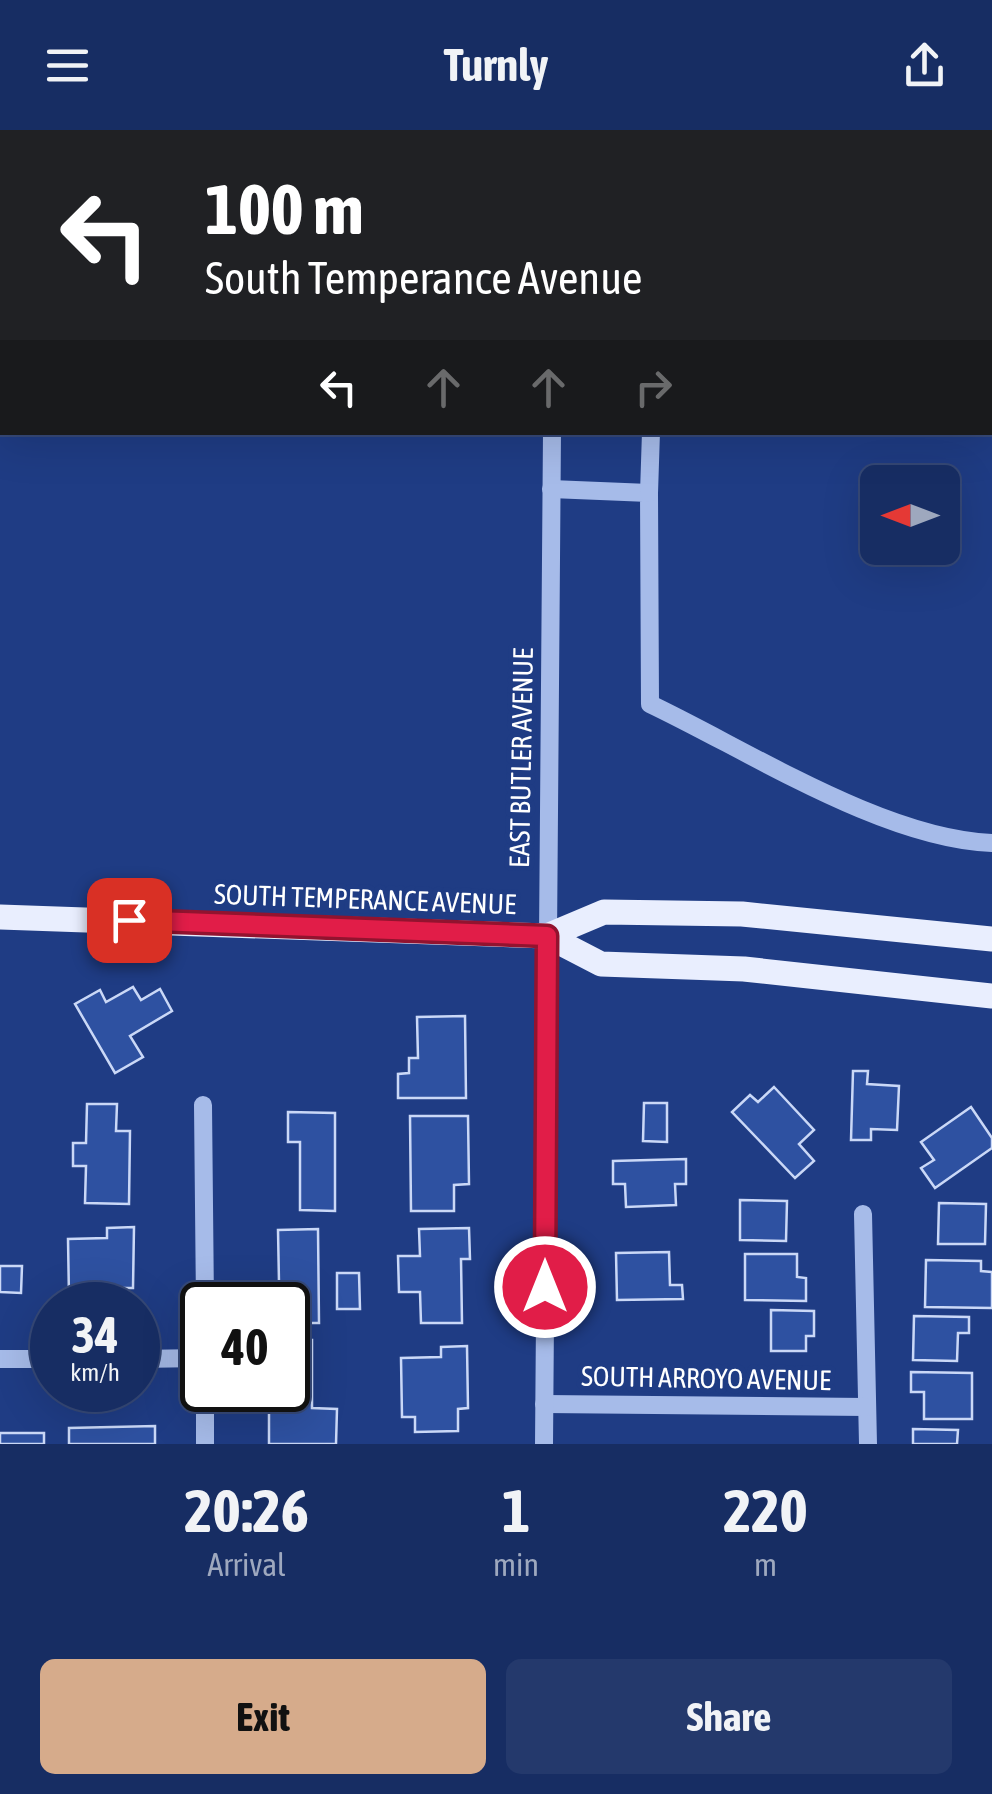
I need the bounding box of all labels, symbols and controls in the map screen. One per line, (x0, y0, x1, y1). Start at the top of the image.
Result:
icon: menu (40, 38, 95, 93)
icon: share (897, 38, 952, 93)
text: Turnly (444, 39, 548, 91)
text: 100 m (205, 169, 364, 249)
icon: left (40, 170, 170, 300)
text: South Temperance Avenue (205, 252, 642, 304)
icon: left (311, 360, 366, 415)
icon: ahead (416, 360, 471, 415)
icon: ahead (521, 360, 576, 415)
icon: right (626, 360, 681, 415)
north arrow (860, 465, 960, 565)
map controls (860, 465, 960, 565)
street label: EAST BUTLER AVENUE (503, 648, 539, 868)
pin (87, 878, 172, 963)
street label: SOUTH TEMPERANCE AVENUE (214, 878, 517, 920)
icon: arrive (102, 893, 157, 948)
position arrow (493, 1235, 597, 1339)
speed limit sign: 40 (180, 1282, 310, 1412)
text: 34 (71, 1306, 118, 1364)
text: km/h (70, 1358, 120, 1386)
street label: SOUTH ARROYO AVENUE (581, 1360, 831, 1396)
text: 20:26 (184, 1476, 309, 1545)
text: 1 (502, 1476, 530, 1545)
text: 220 (723, 1476, 808, 1545)
text: Arrival (207, 1546, 286, 1583)
text: min (493, 1546, 539, 1583)
text: m (754, 1546, 777, 1583)
button: Exit (40, 1659, 486, 1774)
button: Share (506, 1659, 952, 1774)

